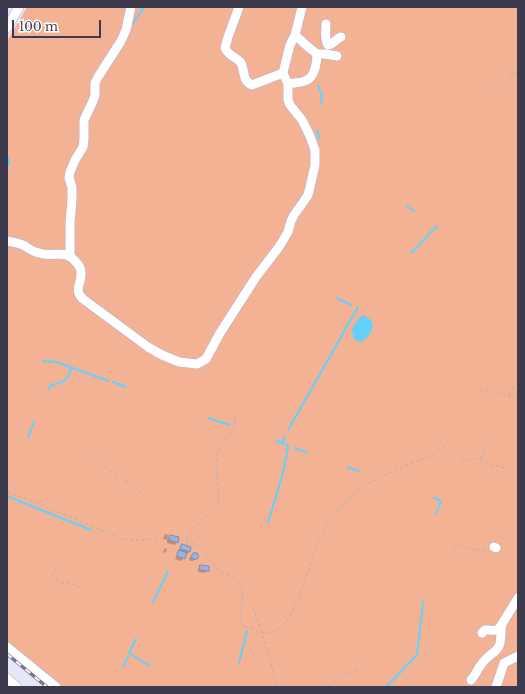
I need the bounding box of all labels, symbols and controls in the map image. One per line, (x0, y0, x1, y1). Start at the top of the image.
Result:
scale bar (14, 12, 103, 38)
text: 100 m (19, 19, 58, 34)

